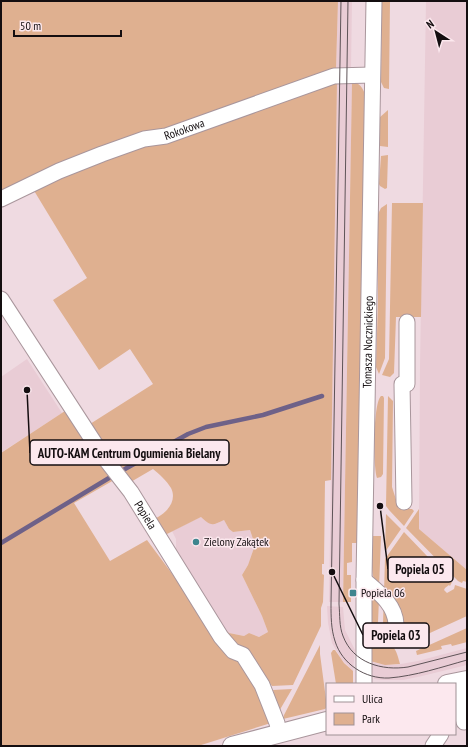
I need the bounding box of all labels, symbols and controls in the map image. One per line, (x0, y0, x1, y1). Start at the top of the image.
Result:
scale bar (14, 12, 121, 38)
north arrow (416, 12, 456, 52)
text: N (424, 16, 437, 31)
text: 50 m (20, 18, 41, 33)
street label: Rokokowa (162, 115, 207, 143)
street label: Tomasza Nocznickiego (359, 296, 376, 388)
callout: AUTO-KAM Centrum Ogumienia Bielany (30, 440, 229, 465)
text: AUTO-KAM Centrum Ogumienia Bielany (37, 445, 221, 462)
street label: Popiela (131, 498, 160, 532)
place label: Zielony Zakątek (204, 534, 269, 549)
marker: Zielony Zakątek (191, 537, 201, 547)
callout: Popiela 05 (388, 557, 453, 582)
text: Popiela 05 (395, 561, 445, 578)
place label: Popiela 06 (361, 585, 405, 600)
marker: Popiela 06 (348, 588, 358, 598)
callout: Popiela 03 (363, 623, 429, 648)
text: Popiela 03 (371, 627, 421, 644)
legend (326, 683, 456, 735)
text: Ulica (362, 691, 383, 706)
text: Park (362, 711, 380, 726)

